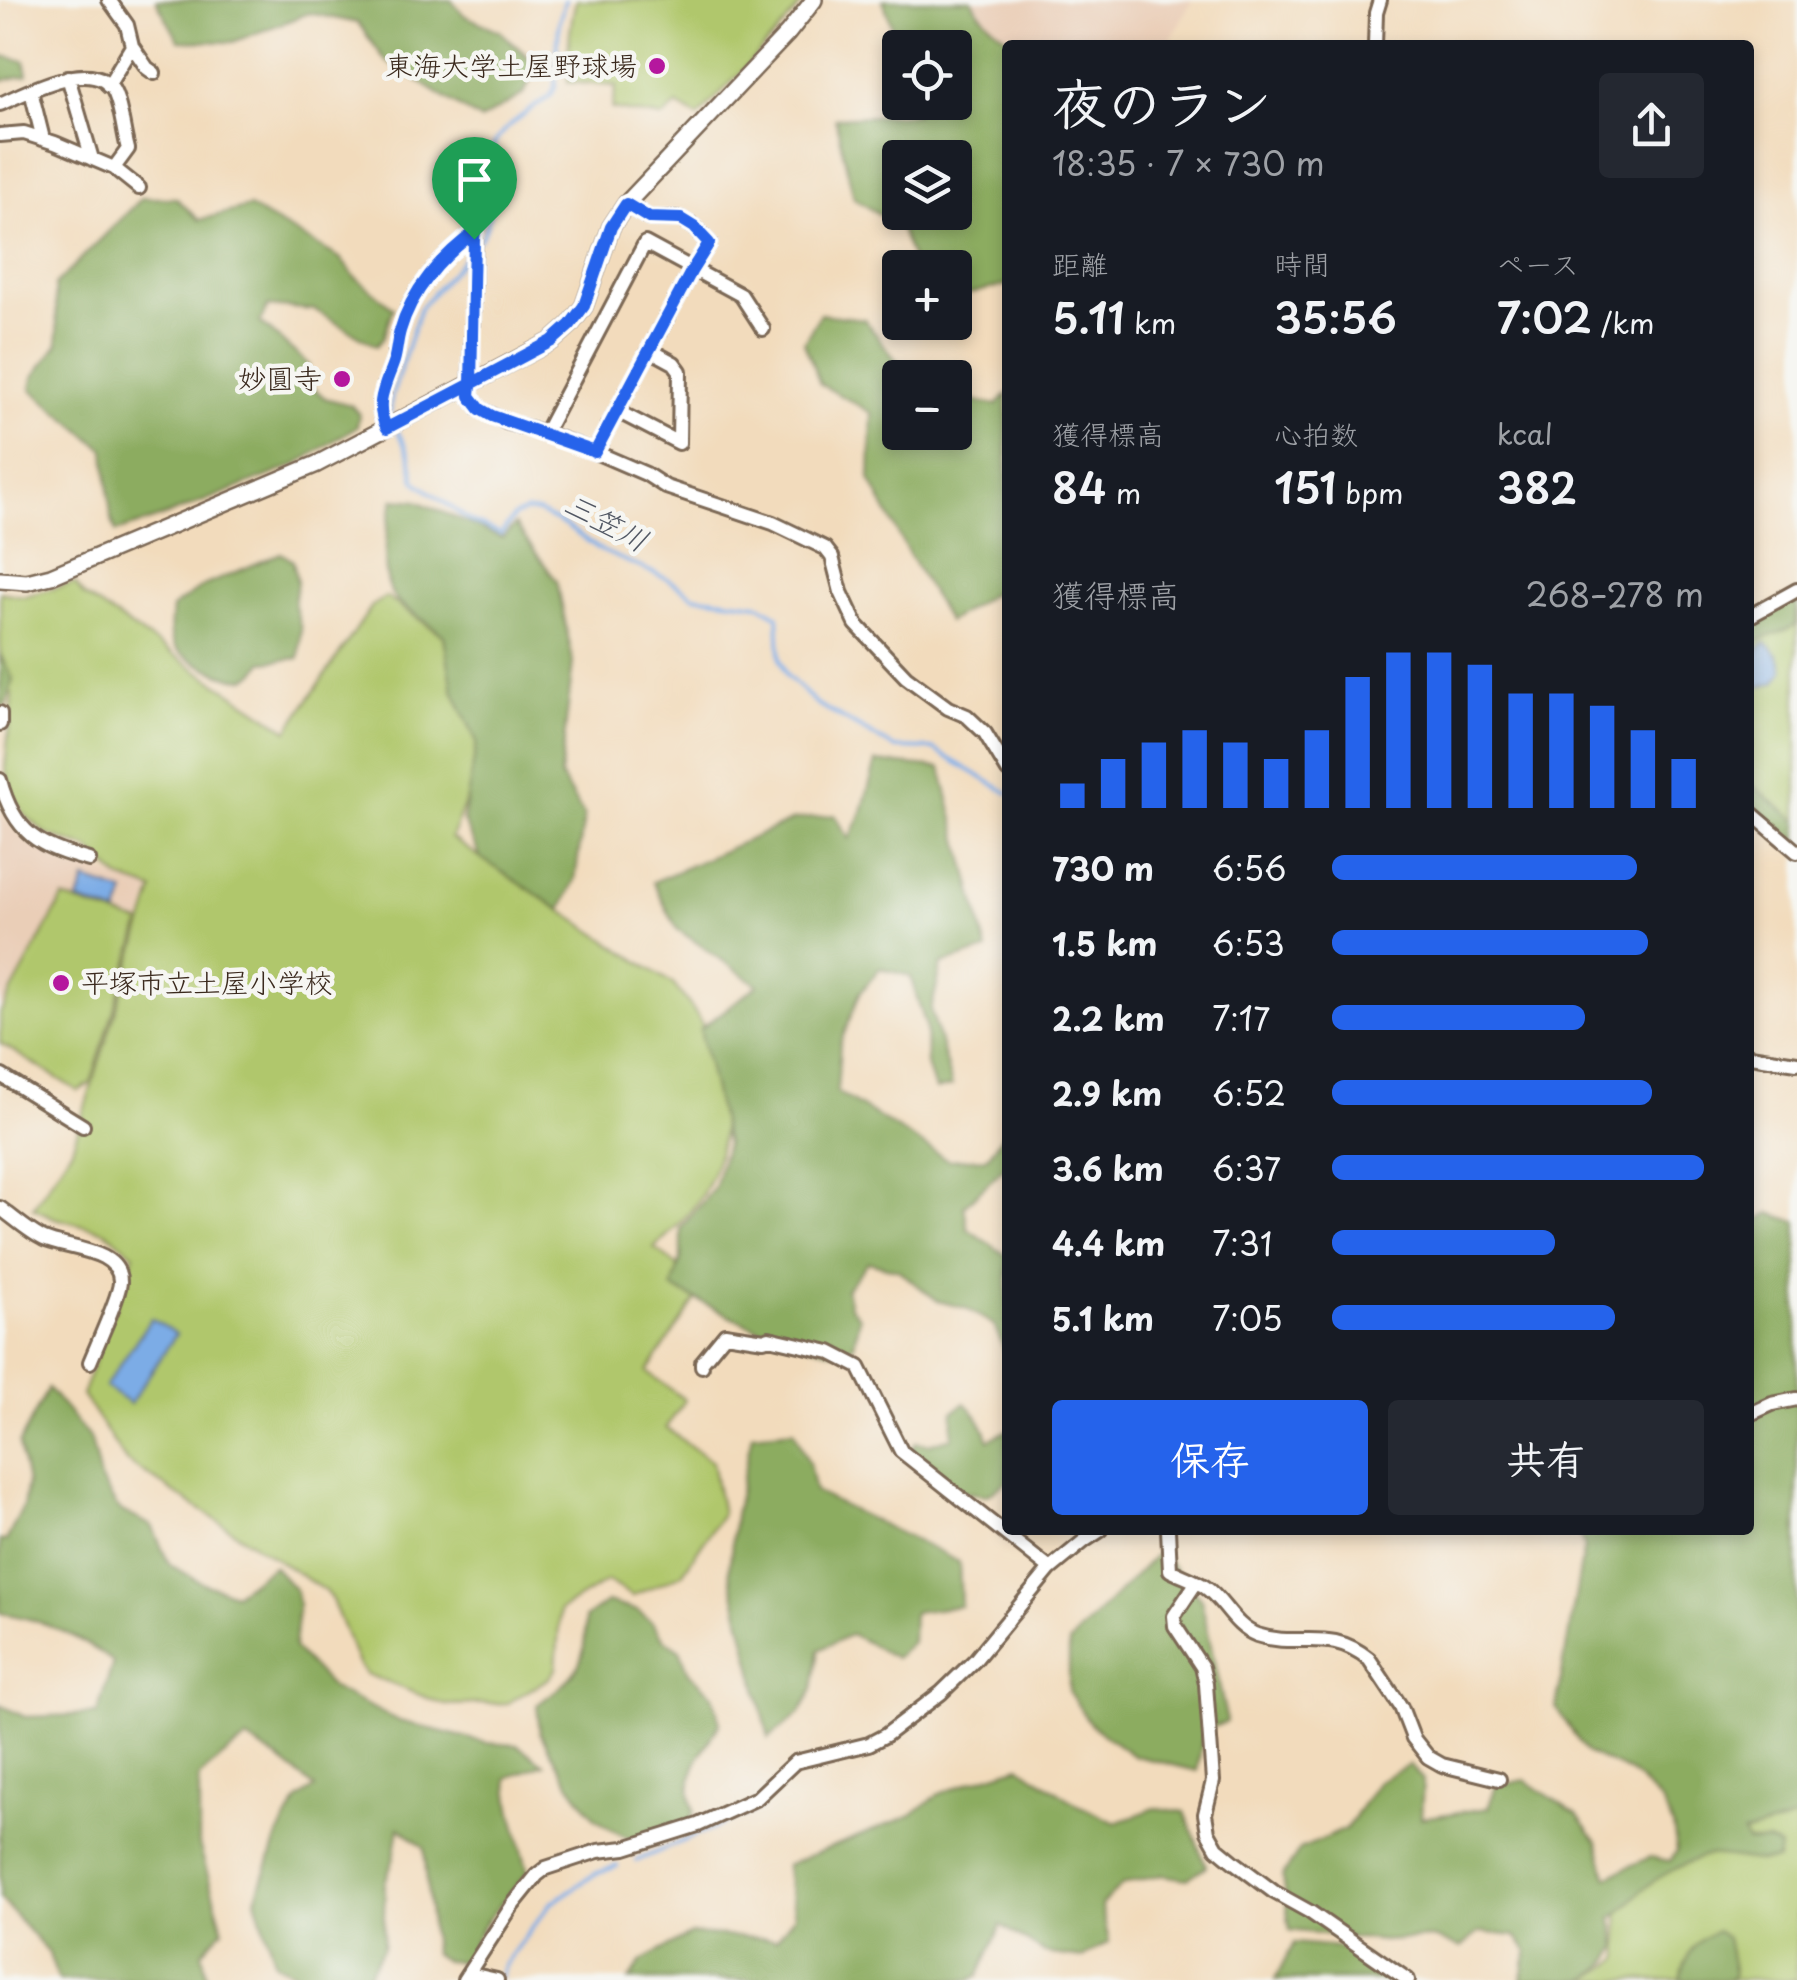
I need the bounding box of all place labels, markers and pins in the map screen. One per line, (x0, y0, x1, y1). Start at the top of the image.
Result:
place label: 東海大学土屋野球場 (385, 43, 637, 86)
marker: 東海大学土屋野球場 (646, 55, 668, 77)
pin (432, 137, 517, 240)
place label: 妙圓寺 (238, 356, 322, 399)
marker: 妙圓寺 (331, 368, 353, 390)
place label: 平塚市立土屋小学校 (81, 960, 333, 1003)
marker: 平塚市立土屋小学校 (50, 972, 72, 994)

